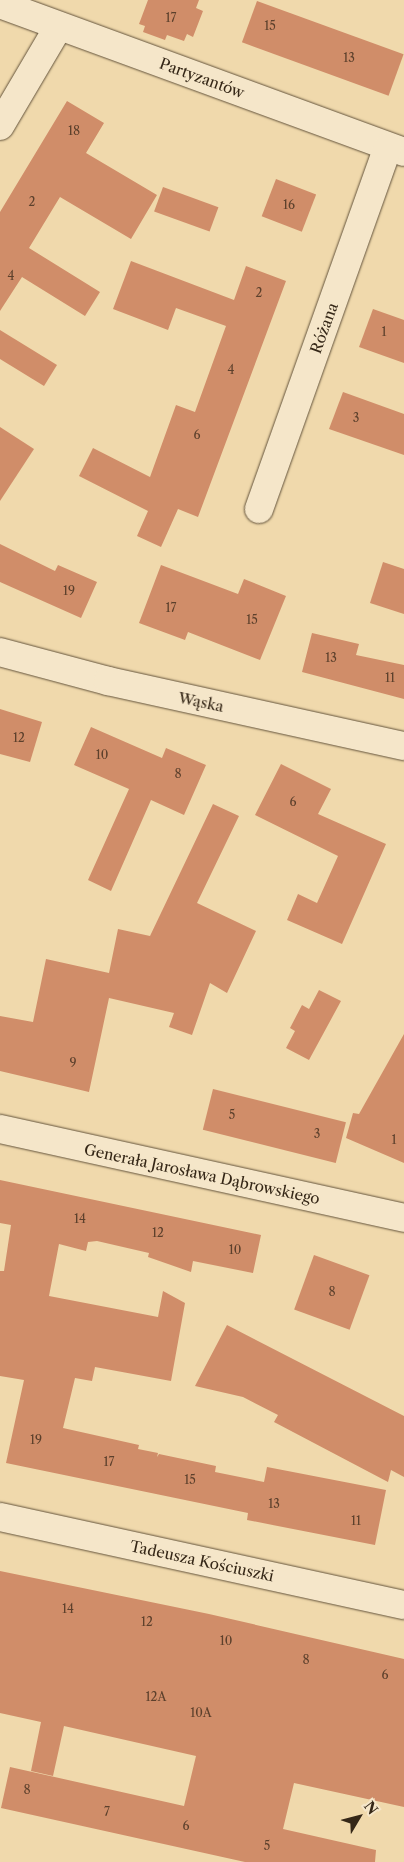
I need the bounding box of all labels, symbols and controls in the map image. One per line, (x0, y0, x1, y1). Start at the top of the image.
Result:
house number: 17 (166, 11, 176, 25)
house number: 15 (264, 19, 276, 33)
house number: 13 (343, 51, 355, 65)
street label: Partyzantów (157, 54, 247, 102)
house number: 18 (68, 124, 80, 138)
house number: 2 (29, 195, 35, 209)
house number: 16 (283, 198, 295, 212)
house number: 4 (8, 269, 14, 283)
house number: 2 (256, 286, 262, 300)
street label: Różana (306, 300, 342, 356)
house number: 1 (381, 325, 387, 339)
house number: 4 (228, 363, 234, 377)
house number: 3 (353, 411, 359, 425)
house number: 6 (193, 428, 201, 442)
house number: 19 (63, 584, 75, 598)
house number: 17 (166, 601, 176, 615)
house number: 15 (246, 613, 258, 627)
house number: 13 (325, 651, 337, 665)
house number: 11 (385, 671, 395, 685)
street label: Wąska (177, 688, 225, 716)
house number: 12 (13, 731, 25, 745)
house number: 10 (96, 748, 108, 762)
house number: 8 (174, 767, 182, 781)
house number: 6 (289, 795, 297, 809)
house number: 9 (69, 1056, 77, 1070)
house number: 5 (229, 1108, 235, 1122)
house number: 3 (314, 1127, 320, 1141)
house number: 1 (391, 1133, 397, 1147)
street label: Generała Jarosława Dąbrowskiego (82, 1140, 322, 1208)
house number: 14 (74, 1212, 86, 1226)
house number: 12 (152, 1226, 164, 1240)
house number: 10 (229, 1243, 241, 1257)
house number: 8 (328, 1285, 336, 1299)
house number: 19 (30, 1433, 42, 1447)
house number: 17 (104, 1455, 114, 1469)
house number: 15 (184, 1473, 196, 1487)
house number: 13 (268, 1497, 280, 1511)
house number: 11 (351, 1514, 361, 1528)
street label: Tadeusza Kościuszki (128, 1537, 276, 1585)
house number: 14 (62, 1602, 74, 1616)
house number: 12 (141, 1615, 153, 1629)
house number: 10 (220, 1634, 232, 1648)
house number: 8 (302, 1653, 310, 1667)
house number: 6 (381, 1668, 389, 1682)
house number: 12A (146, 1690, 166, 1704)
house number: 10A (190, 1706, 212, 1720)
house number: 8 (23, 1783, 31, 1797)
north arrow (334, 1792, 384, 1842)
text: N (360, 1798, 382, 1818)
house number: 7 (104, 1805, 110, 1819)
house number: 6 (182, 1819, 190, 1833)
house number: 5 (264, 1839, 270, 1853)

